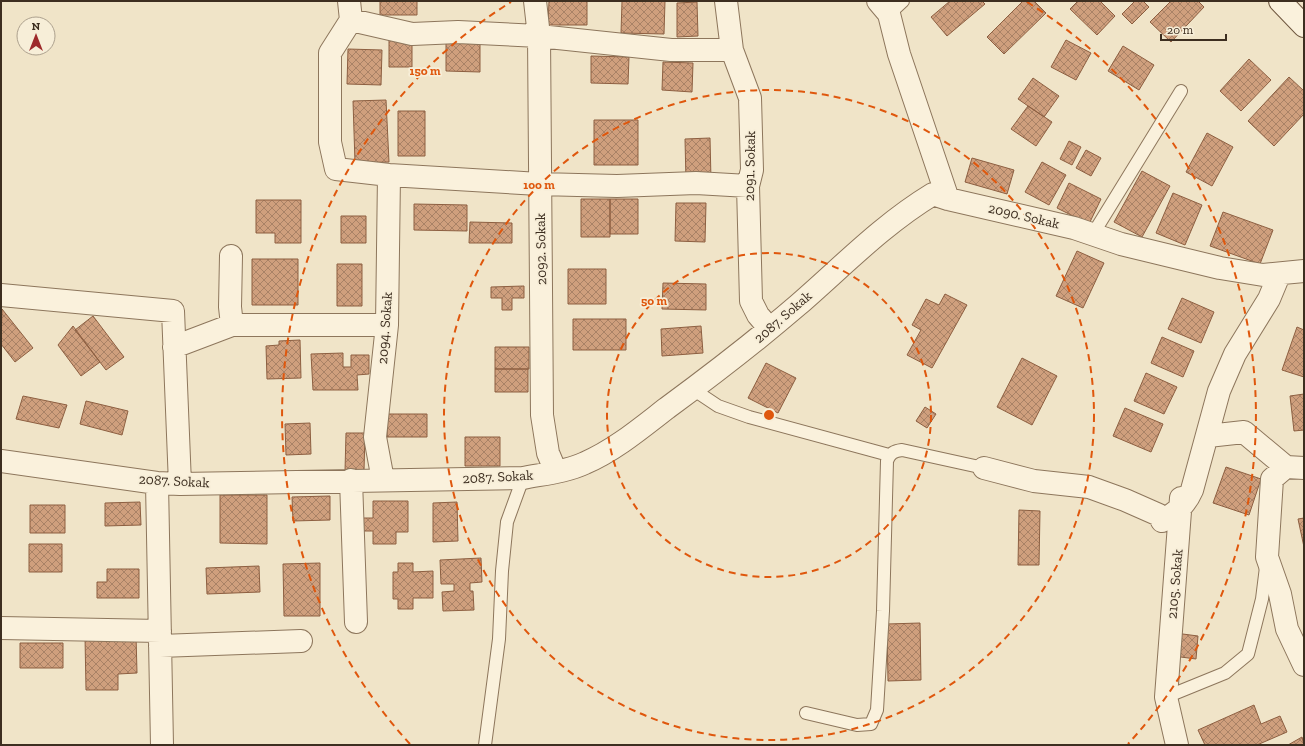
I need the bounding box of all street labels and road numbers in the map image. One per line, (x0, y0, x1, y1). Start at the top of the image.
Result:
street label: 2091. Sokak (741, 130, 759, 201)
street label: 2090. Sokak (987, 200, 1062, 233)
street label: 2092. Sokak (532, 212, 550, 285)
street label: 2087. Sokak (751, 287, 816, 347)
street label: 2094. Sokak (374, 291, 396, 365)
street label: 2087. Sokak (462, 467, 535, 487)
street label: 2087. Sokak (138, 471, 211, 491)
street label: 2105. Sokak (1163, 548, 1187, 620)

